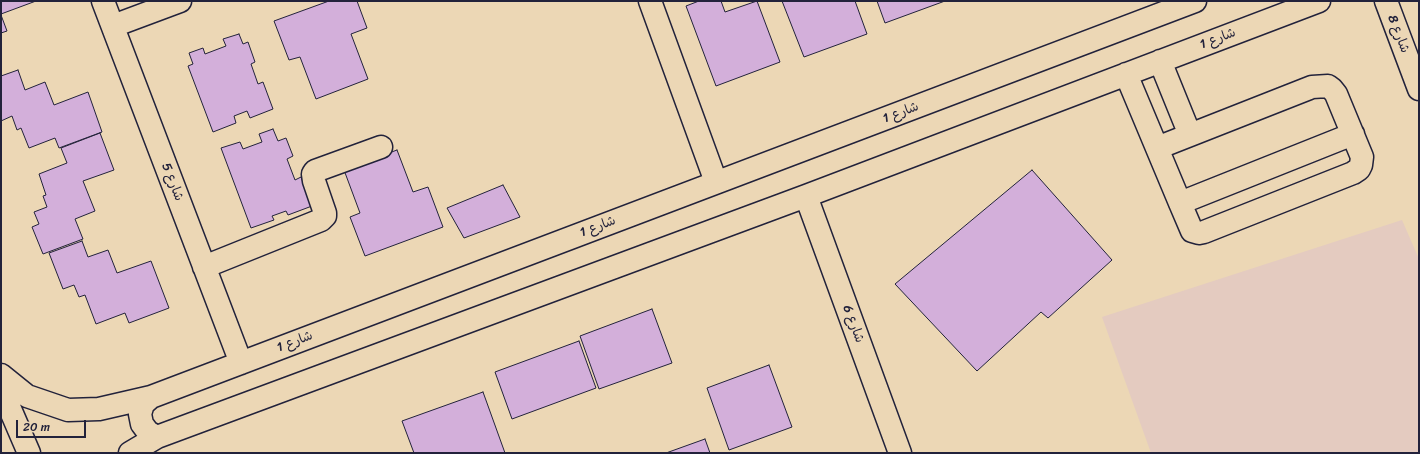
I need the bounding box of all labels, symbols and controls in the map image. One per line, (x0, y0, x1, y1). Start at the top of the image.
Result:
street label: شارع 8 (1384, 13, 1412, 55)
street label: شارع 1 (1198, 25, 1238, 53)
street label: شارع 1 (881, 99, 921, 127)
street label: شارع 5 (158, 161, 186, 203)
street label: شارع 1 (578, 213, 618, 241)
street label: شارع 6 (839, 303, 867, 345)
street label: شارع 1 (275, 328, 315, 356)
scale bar (18, 412, 88, 438)
text: 20 m (23, 416, 50, 438)

